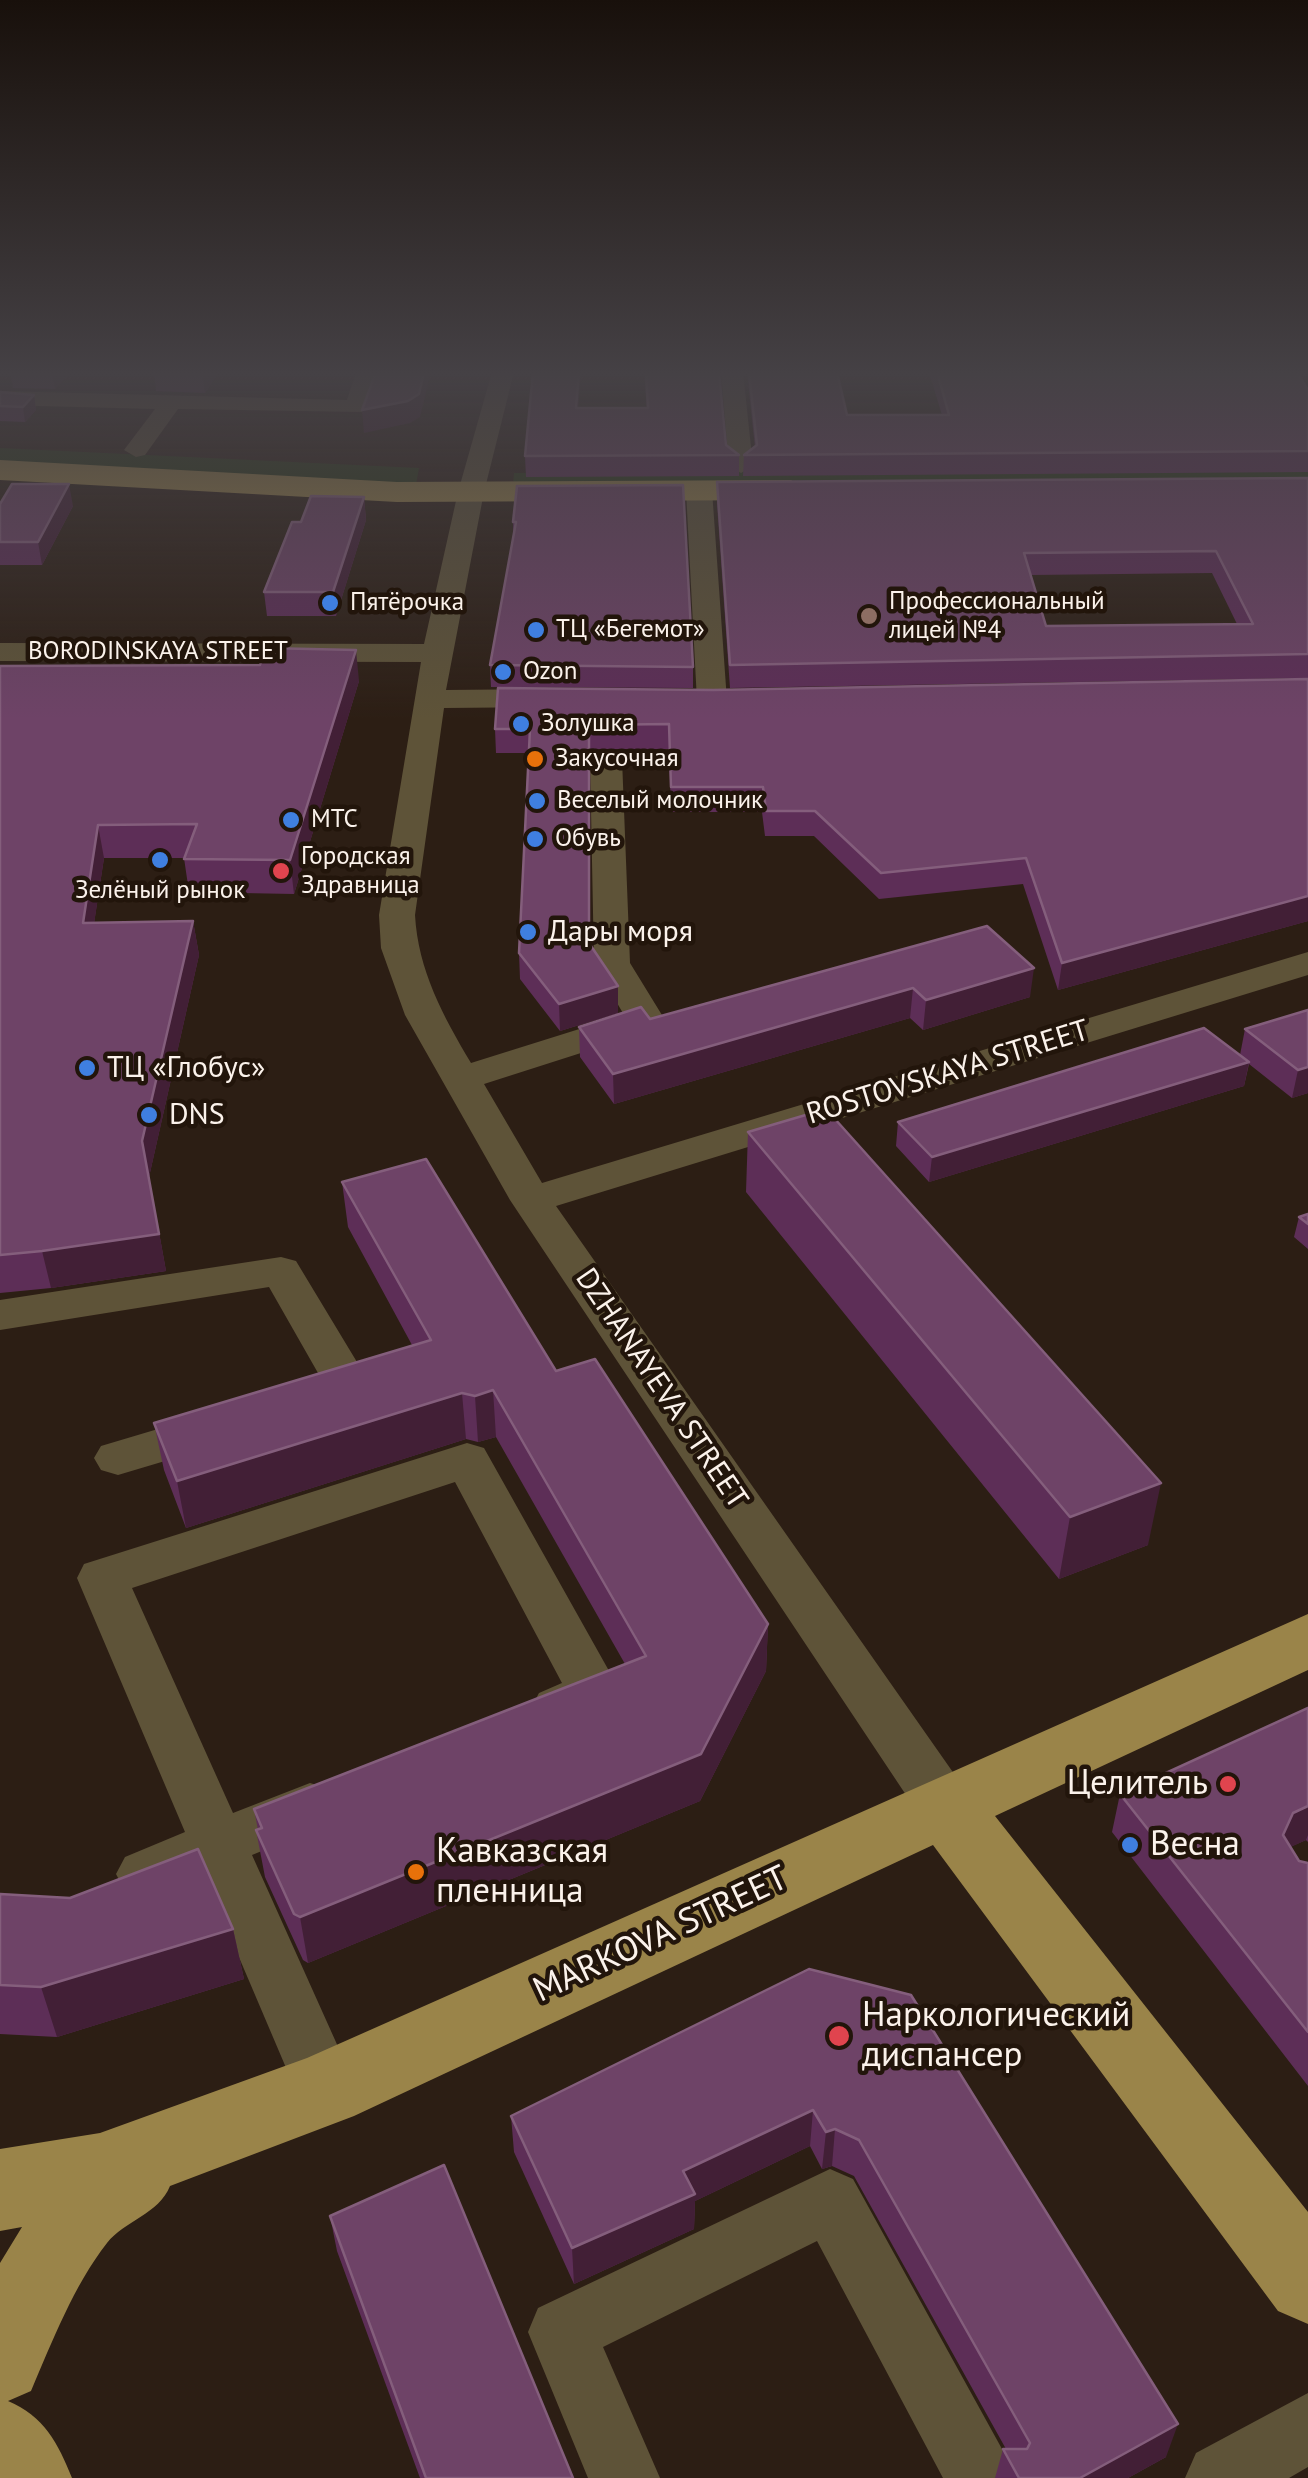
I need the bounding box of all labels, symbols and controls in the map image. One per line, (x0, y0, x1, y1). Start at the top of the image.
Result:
place label: Профессиональный лицей №4 (889, 587, 1105, 646)
place label: Пятёрочка (350, 588, 464, 618)
marker: Пятёрочка (319, 592, 341, 614)
marker: Профессиональный лицей №4 (858, 605, 880, 627)
place label: ТЦ «Бегемот» (556, 615, 705, 645)
marker: ТЦ «Бегемот» (525, 619, 547, 641)
street label: BORODINSKAYA STREET (28, 637, 288, 667)
place label: Ozon (523, 657, 577, 687)
marker: Ozon (492, 661, 514, 683)
place label: Золушка (541, 709, 635, 739)
marker: Золушка (510, 713, 532, 735)
place label: Закусочная (555, 744, 678, 774)
marker: Закусочная (524, 748, 546, 770)
place label: Веселый молочник (557, 786, 763, 816)
marker: Веселый молочник (526, 790, 548, 812)
place label: МТС (311, 805, 358, 835)
marker: МТС (280, 809, 302, 831)
place label: Обувь (555, 824, 621, 854)
marker: Обувь (524, 828, 546, 850)
place label: Городская Здравница (301, 842, 420, 901)
marker: Зелёный рынок (149, 849, 171, 871)
marker: Городская Здравница (270, 860, 292, 882)
place label: Зелёный рынок (75, 876, 245, 906)
place label: Дары моря (548, 914, 693, 950)
marker: Дары моря (517, 921, 539, 943)
street label: ROSTOVSKAYA STREET (802, 1013, 1094, 1133)
place label: ТЦ «Глобус» (107, 1050, 265, 1086)
marker: ТЦ «Глобус» (76, 1057, 98, 1079)
place label: DNS (169, 1097, 225, 1133)
marker: DNS (138, 1104, 160, 1126)
street label: DZHANAYEVA STREET (567, 1262, 755, 1516)
place label: Целитель (1067, 1763, 1208, 1805)
marker: Целитель (1217, 1773, 1239, 1795)
place label: Весна (1150, 1824, 1240, 1866)
place label: Кавказская пленница (436, 1831, 608, 1913)
marker: Весна (1119, 1834, 1141, 1856)
street label: MARKOVA STREET (527, 1858, 795, 2012)
marker: Кавказская пленница (405, 1861, 427, 1883)
place label: Наркологический диспансер (862, 1995, 1130, 2077)
marker: Наркологический диспансер (826, 2023, 852, 2049)

